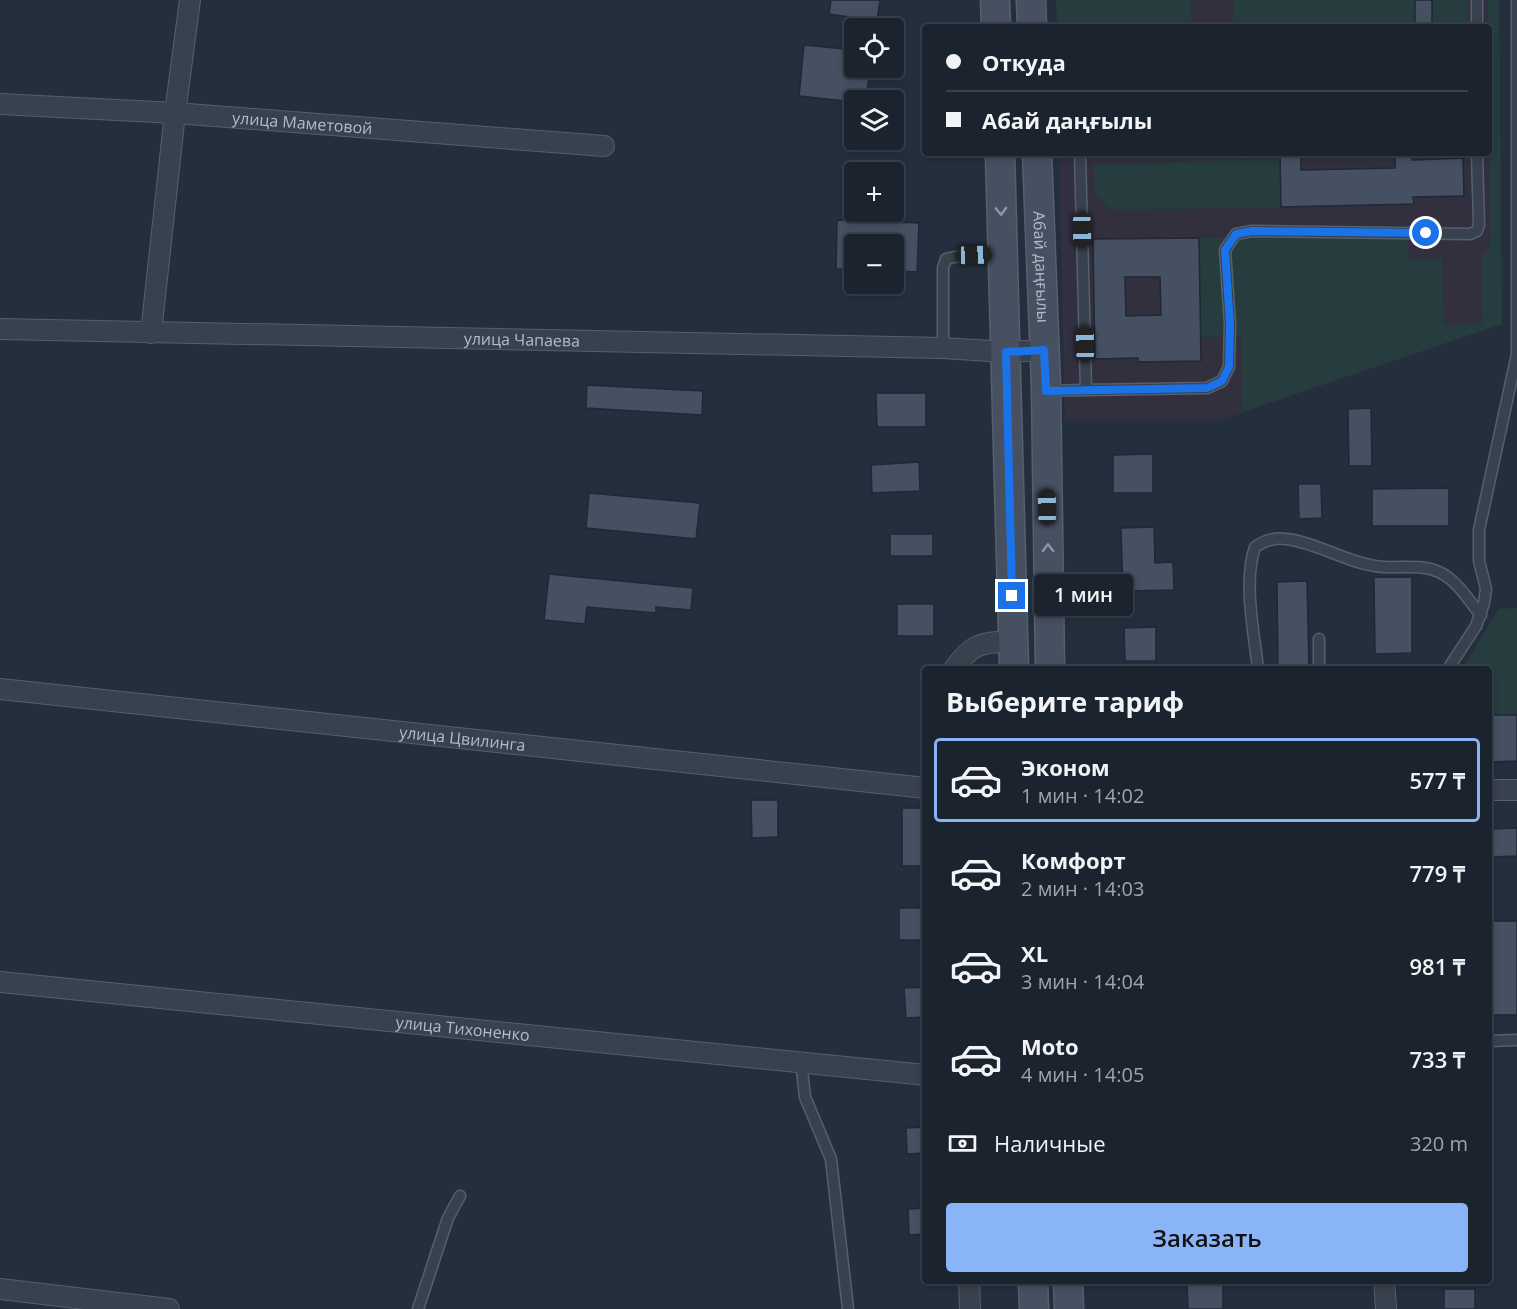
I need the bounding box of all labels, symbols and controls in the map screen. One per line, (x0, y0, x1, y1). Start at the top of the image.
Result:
map controls (844, 18, 904, 294)
button: locate (844, 18, 904, 78)
text: Откуда (982, 47, 1066, 77)
button: layers (844, 90, 904, 150)
text: Абай даңғылы (982, 105, 1152, 135)
street label: улица Маметовой (231, 106, 373, 139)
button: + (844, 162, 904, 222)
one-way arrow (995, 207, 1008, 216)
street label: Абай даңғылы (1028, 211, 1055, 323)
car (1073, 212, 1091, 248)
route start (1412, 219, 1439, 246)
button: − (844, 234, 904, 294)
car (956, 245, 992, 265)
car (1076, 326, 1094, 362)
street label: улица Чапаева (464, 327, 580, 352)
car (1038, 489, 1056, 525)
one-way arrow (1042, 543, 1054, 552)
callout: 1 мин (1033, 575, 1132, 617)
text: 1 мин (1054, 581, 1113, 608)
route end (998, 582, 1025, 609)
text: Выберите тариф (946, 683, 1184, 720)
street label: улица Цвилинга (398, 721, 527, 756)
text: Эконом (1021, 752, 1110, 782)
icon: car (949, 753, 1003, 807)
text: 577 ₸ (1410, 765, 1465, 795)
text: 1 мин · 14:02 (1021, 782, 1144, 809)
text: Комфорт (1021, 845, 1126, 875)
icon: car (949, 846, 1003, 900)
text: 779 ₸ (1410, 858, 1465, 888)
text: 2 мин · 14:03 (1021, 875, 1144, 902)
text: XL (1021, 938, 1048, 968)
icon: car (949, 939, 1003, 993)
text: 981 ₸ (1410, 951, 1465, 981)
text: 3 мин · 14:04 (1021, 968, 1144, 995)
street label: улица Тихоненко (395, 1011, 531, 1046)
text: Moto (1021, 1031, 1079, 1061)
icon: car (949, 1032, 1003, 1086)
text: 733 ₸ (1410, 1044, 1465, 1074)
text: 4 мин · 14:05 (1021, 1061, 1144, 1088)
icon: cash (946, 1127, 979, 1160)
text: Наличные (994, 1128, 1106, 1158)
text: 320 m (1410, 1130, 1468, 1157)
button: Заказать (946, 1203, 1468, 1272)

